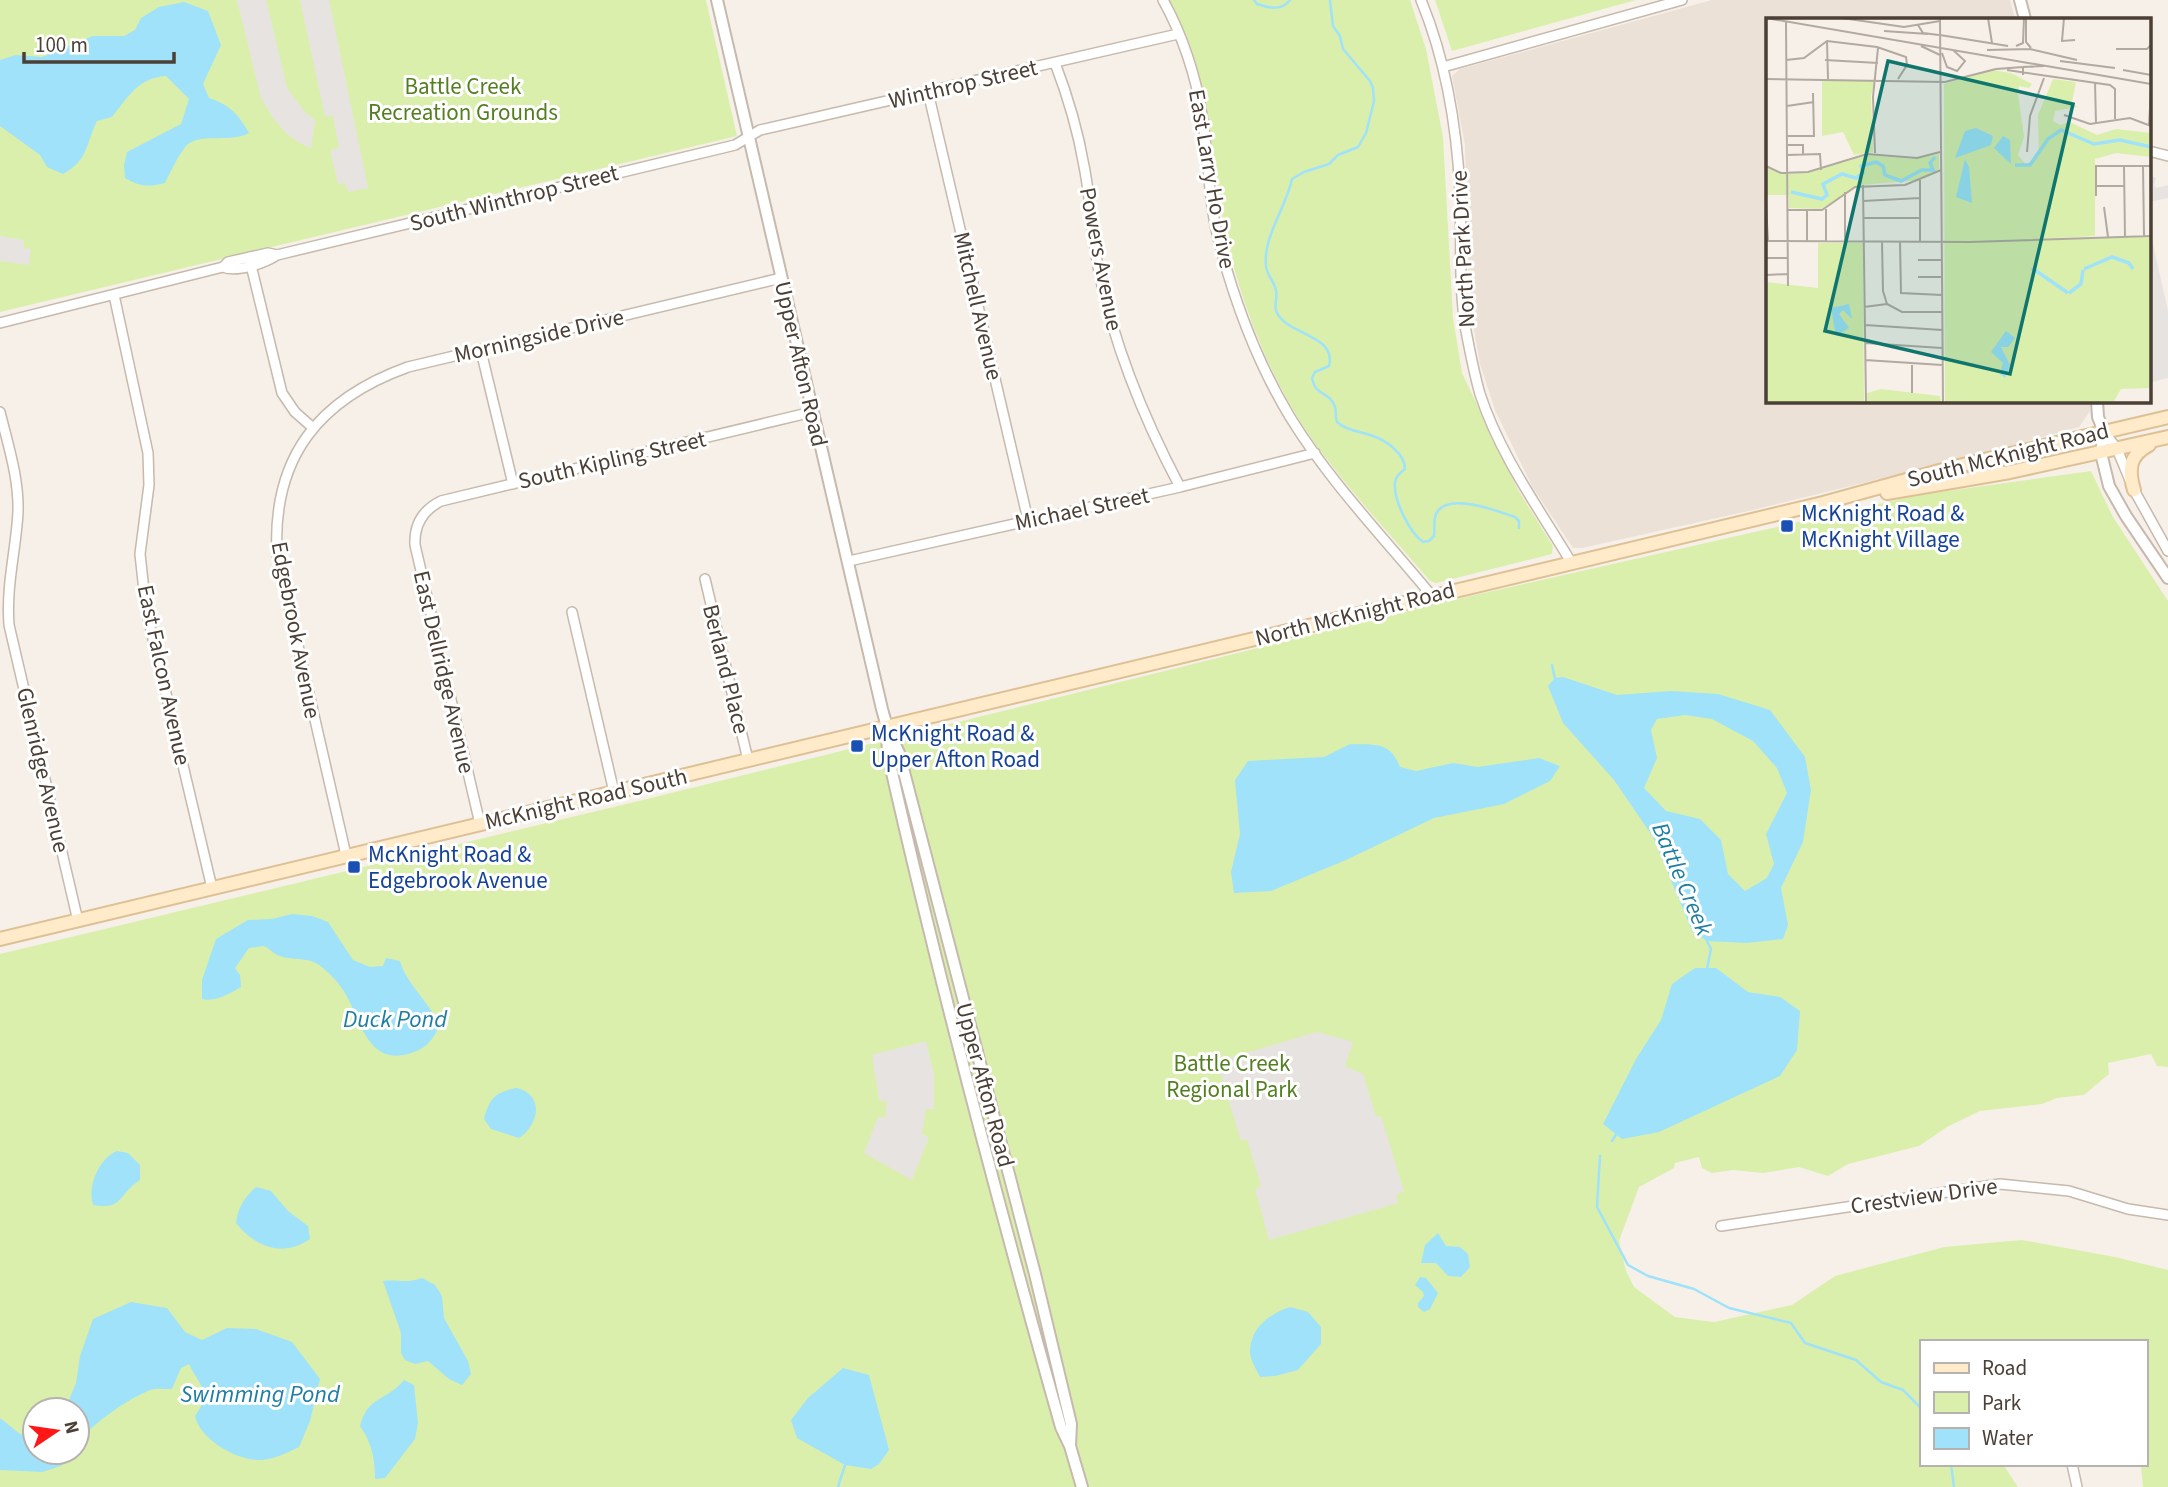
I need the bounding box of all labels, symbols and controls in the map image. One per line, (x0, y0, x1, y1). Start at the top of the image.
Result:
inset map (1766, 18, 2150, 402)
scale bar (24, 21, 175, 65)
text: 100 m (35, 30, 88, 60)
street label: Winthrop Street (885, 51, 1041, 117)
park label: Battle Creek Recreation Grounds (368, 70, 558, 129)
street label: East Larry Ho Drive (1180, 87, 1244, 271)
street label: South Winthrop Street (406, 156, 622, 240)
street label: North Park Drive (1442, 169, 1484, 329)
street label: Powers Avenue (1071, 184, 1131, 334)
street label: Mitchell Avenue (945, 228, 1011, 384)
street label: Upper Afton Road (766, 278, 836, 450)
street label: Morningside Drive (451, 300, 627, 372)
street label: South McKnight Road (1904, 414, 2112, 496)
street label: South Kipling Street (515, 422, 709, 498)
street label: Michael Street (1012, 479, 1152, 539)
place label: McKnight Road & McKnight Village (1801, 497, 1964, 556)
marker: McKnight Road & McKnight Village (1779, 518, 1795, 534)
street label: Edgebrook Avenue (263, 539, 329, 721)
street label: East Dellridge Avenue (405, 567, 483, 777)
street label: North McKnight Road (1252, 573, 1458, 655)
street label: East Falcon Avenue (129, 582, 199, 768)
street label: Berland Place (694, 601, 758, 737)
street label: Glenridge Avenue (8, 684, 78, 856)
place label: McKnight Road & Upper Afton Road (871, 717, 1040, 776)
marker: McKnight Road & Upper Afton Road (849, 738, 865, 754)
street label: McKnight Road South (482, 760, 690, 838)
water label: Battle Creek (1642, 817, 1722, 942)
place label: McKnight Road & Edgebrook Avenue (368, 838, 548, 897)
marker: McKnight Road & Edgebrook Avenue (346, 859, 362, 875)
street label: Upper Afton Road (947, 999, 1023, 1171)
water label: Duck Pond (343, 1002, 448, 1037)
park label: Battle Creek Regional Park (1166, 1047, 1298, 1106)
street label: Crestview Drive (1848, 1169, 2000, 1223)
legend (1920, 1340, 2147, 1466)
text: Road (1982, 1353, 2027, 1383)
water label: Swimming Pond (180, 1377, 341, 1412)
text: Park (1982, 1388, 2022, 1418)
north arrow (21, 1396, 91, 1466)
text: N (57, 1418, 86, 1437)
text: Water (1982, 1423, 2034, 1453)

